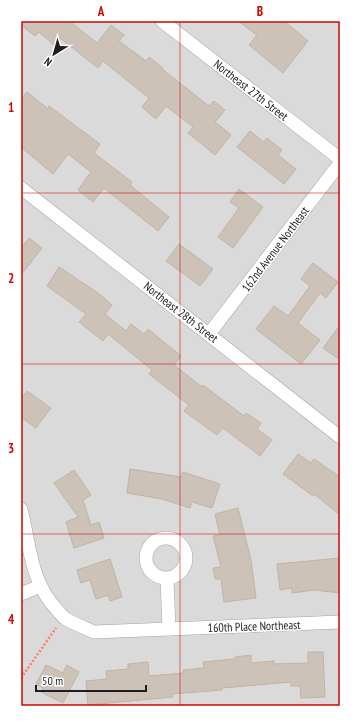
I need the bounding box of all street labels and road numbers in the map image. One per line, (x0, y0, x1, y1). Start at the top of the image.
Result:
street label: Northeast 27th Street (211, 56, 292, 124)
street label: 162nd Avenue Northeast (238, 203, 312, 295)
street label: Northeast 28th Street (141, 278, 222, 346)
street label: 160th Place Northeast (207, 617, 301, 635)

